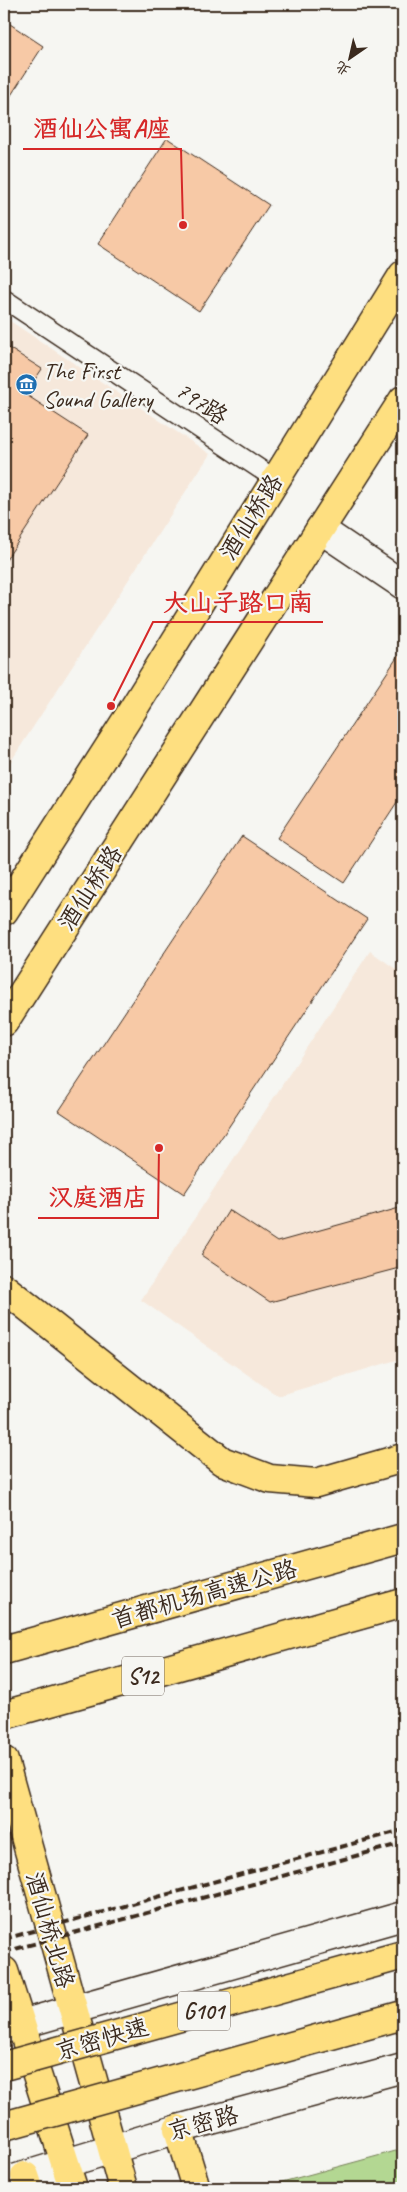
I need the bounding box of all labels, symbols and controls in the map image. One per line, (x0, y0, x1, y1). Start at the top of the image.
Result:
north arrow (324, 32, 374, 82)
text: 北 (332, 57, 354, 79)
callout: 酒仙公寓A座 (23, 109, 181, 149)
text: 酒仙公寓A座 (33, 113, 171, 145)
place label: The First Sound Gallery (43, 356, 154, 414)
museum icon: The First Sound Gallery (15, 373, 39, 397)
street label: 797路 (170, 375, 234, 431)
street label: 酒仙桥路 (213, 468, 289, 566)
callout: 大山子路口南 (153, 582, 323, 622)
text: 大山子路口南 (163, 587, 313, 619)
street label: 酒仙桥路 (51, 840, 129, 936)
callout: 汉庭酒店 (38, 1178, 158, 1218)
text: 汉庭酒店 (48, 1182, 148, 1214)
street label: 首都机场高速公路 (108, 1553, 300, 1635)
road number: S12 (122, 1656, 164, 1695)
street label: 酒仙桥北路 (19, 1868, 81, 1992)
road number: G101 (178, 1992, 230, 2030)
street label: 京密快速 (52, 2011, 152, 2067)
street label: 京密路 (164, 2099, 242, 2147)

